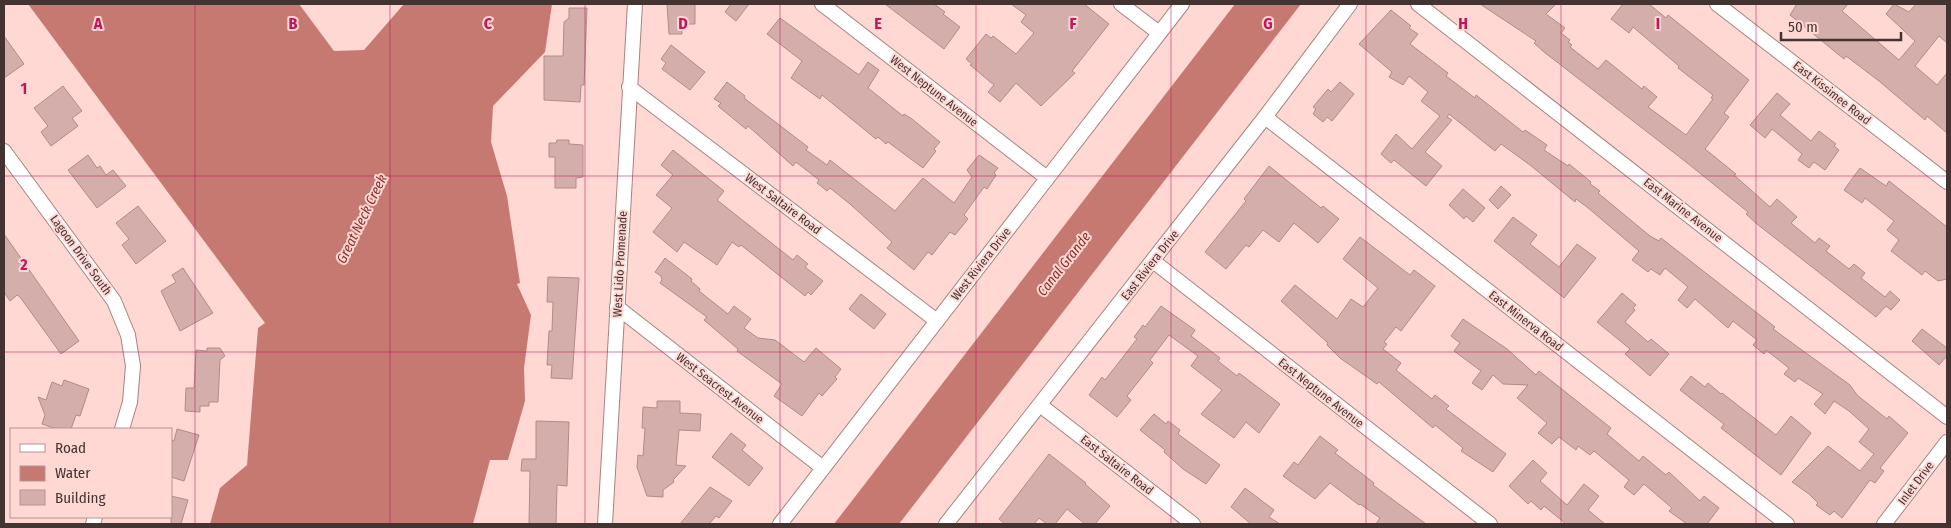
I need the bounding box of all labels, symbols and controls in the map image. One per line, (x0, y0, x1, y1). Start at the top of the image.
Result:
scale bar (1781, 10, 1901, 42)
text: A (93, 14, 103, 33)
text: B (289, 14, 298, 33)
text: C (484, 14, 493, 33)
text: D (678, 14, 688, 33)
text: E (874, 14, 882, 33)
text: F (1069, 14, 1077, 33)
text: G (1263, 14, 1273, 33)
text: H (1458, 14, 1468, 33)
text: I (1656, 14, 1660, 33)
text: 50 m (1788, 18, 1818, 36)
street label: West Neptune Avenue (887, 52, 981, 130)
street label: East Kissimee Road (1790, 58, 1874, 128)
text: 1 (21, 79, 27, 98)
street label: West Saltaire Road (742, 171, 824, 237)
water label: Great Neck Creek (333, 172, 391, 266)
street label: East Marine Avenue (1641, 175, 1725, 245)
street label: West Lido Promenade (610, 210, 630, 318)
street label: Lagoon Drive South (47, 212, 115, 298)
street label: West Riviera Drive (948, 225, 1014, 303)
street label: East Riviera Drive (1118, 227, 1182, 303)
water label: Canal Grande (1034, 228, 1095, 299)
text: 2 (19, 255, 28, 274)
street label: East Minerva Road (1486, 288, 1566, 354)
street label: West Seacrest Avenue (673, 349, 767, 427)
street label: East Neptune Avenue (1276, 355, 1366, 431)
legend (10, 428, 172, 518)
street label: East Saltaire Road (1078, 432, 1156, 498)
text: Road (55, 439, 86, 457)
street label: Inlet Drive (1895, 459, 1937, 507)
text: Water (55, 464, 91, 482)
text: Building (55, 489, 106, 507)

